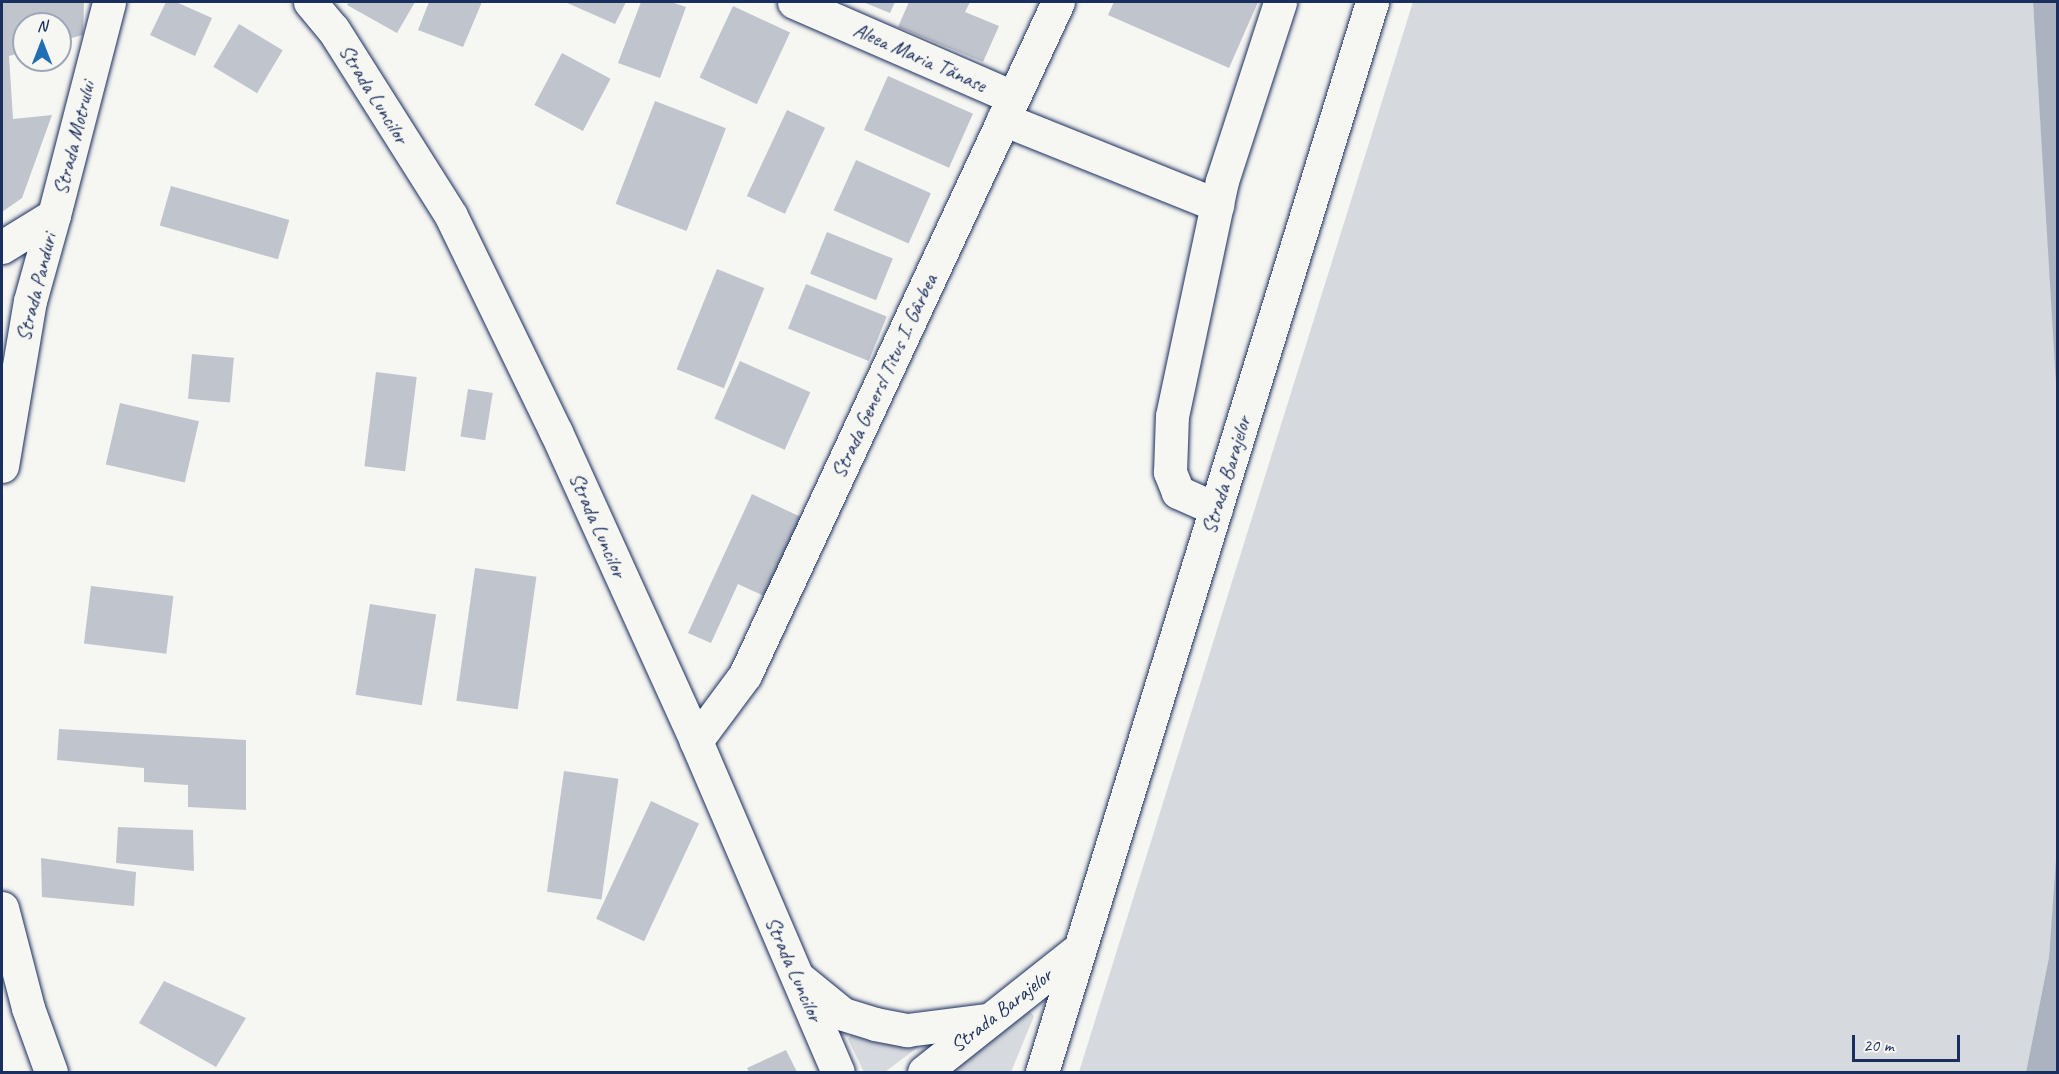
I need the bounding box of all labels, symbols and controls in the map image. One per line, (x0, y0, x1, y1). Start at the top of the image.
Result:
north arrow (12, 12, 72, 72)
text: N (37, 16, 47, 36)
street label: Aleea Maria Tănase (850, 17, 990, 97)
street label: Strada Luncilor (334, 40, 414, 148)
street label: Strada Motrului (48, 79, 100, 197)
street label: Strada Panduri (10, 230, 62, 344)
street label: Strada Genersl Titus I. Gârbea (826, 270, 942, 482)
street label: Strada Barajelor (1196, 413, 1256, 537)
street label: Strada Luncilor (564, 469, 632, 581)
street label: Strada Luncilor (760, 913, 828, 1025)
street label: Strada Barajelor (945, 963, 1057, 1057)
scale bar (1855, 1023, 1963, 1061)
text: 20 m (1863, 1034, 1894, 1056)

